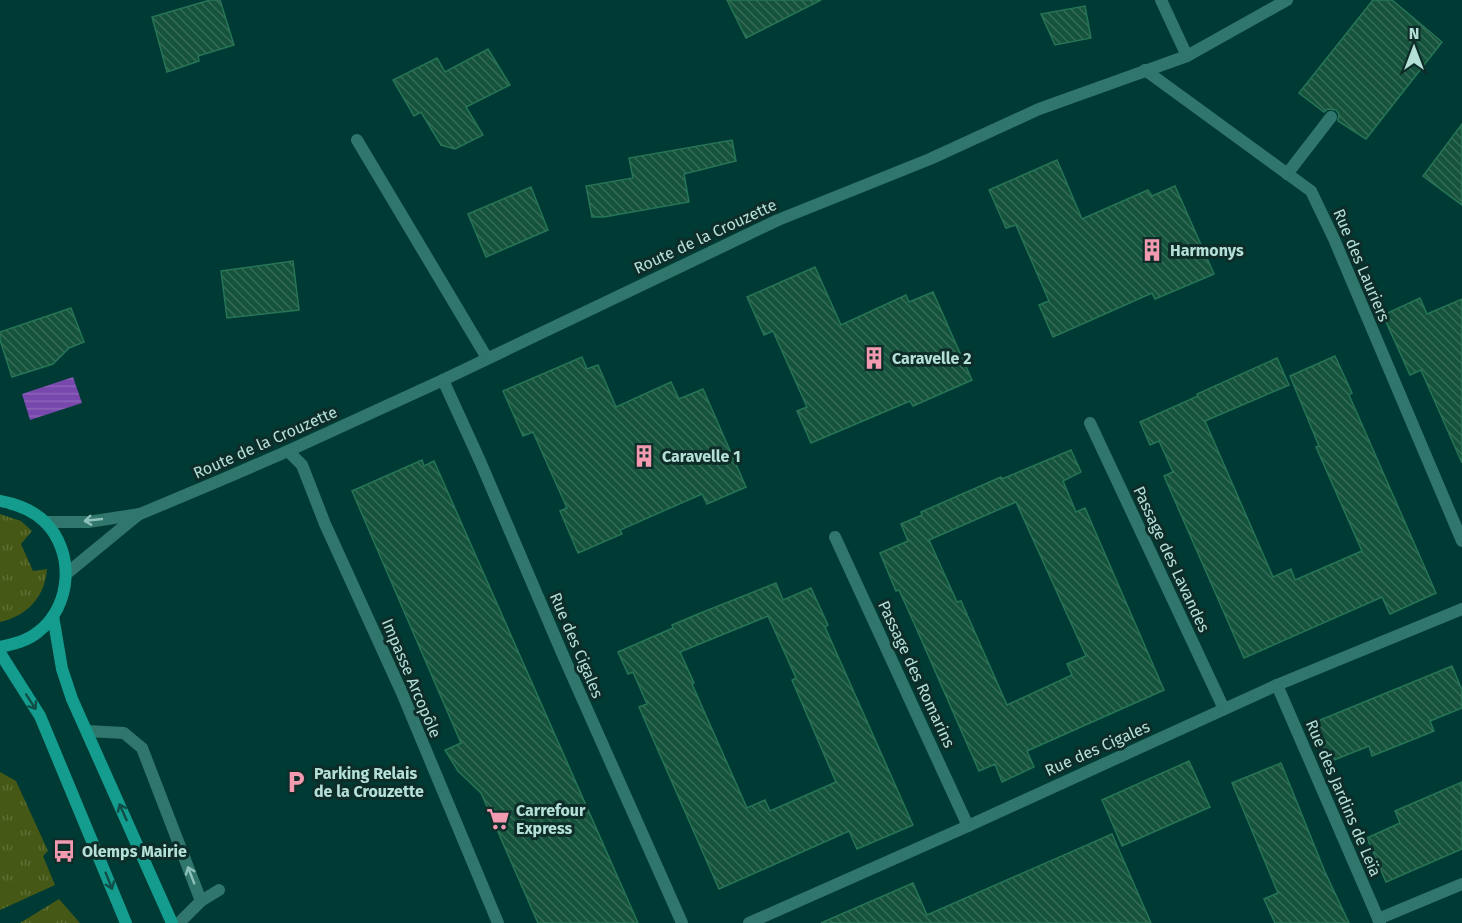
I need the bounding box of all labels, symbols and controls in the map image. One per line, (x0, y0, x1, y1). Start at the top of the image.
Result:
north arrow (1384, 18, 1444, 78)
text: N (1409, 24, 1419, 43)
street label: Route de la Crouzette (631, 195, 780, 278)
street label: Rue des Lauriers (1329, 206, 1394, 324)
building icon: Harmonys (1139, 237, 1165, 263)
place label: Harmonys (1170, 241, 1244, 260)
building icon: Caravelle 2 (861, 345, 887, 371)
place label: Caravelle 2 (892, 349, 971, 368)
street label: Route de la Crouzette (190, 402, 340, 483)
building icon: Caravelle 1 (631, 443, 657, 469)
place label: Caravelle 1 (662, 447, 741, 466)
street label: Passage des Lavandes (1129, 483, 1214, 635)
one-way arrow (83, 515, 103, 526)
street label: Rue des Cigales (546, 590, 607, 701)
street label: Passage des Romarins (874, 598, 959, 751)
street label: Impasse Arcopôle (378, 616, 445, 741)
one-way arrow (26, 693, 38, 710)
street label: Rue des Cigales (1042, 717, 1153, 780)
street label: Rue des Jardins de Leïa (1302, 717, 1385, 879)
place label: Parking Relais de la Crouzette (314, 764, 424, 801)
parking icon: Parking Relais de la Crouzette (283, 769, 309, 795)
place label: Carrefour Express (516, 801, 586, 838)
one-way arrow (117, 803, 128, 821)
supermarket icon: Carrefour Express (485, 806, 511, 832)
bus stop icon: Olemps Mairie (51, 838, 77, 864)
place label: Olemps Mairie (82, 842, 187, 861)
one-way arrow (185, 867, 196, 885)
one-way arrow (104, 871, 115, 890)

